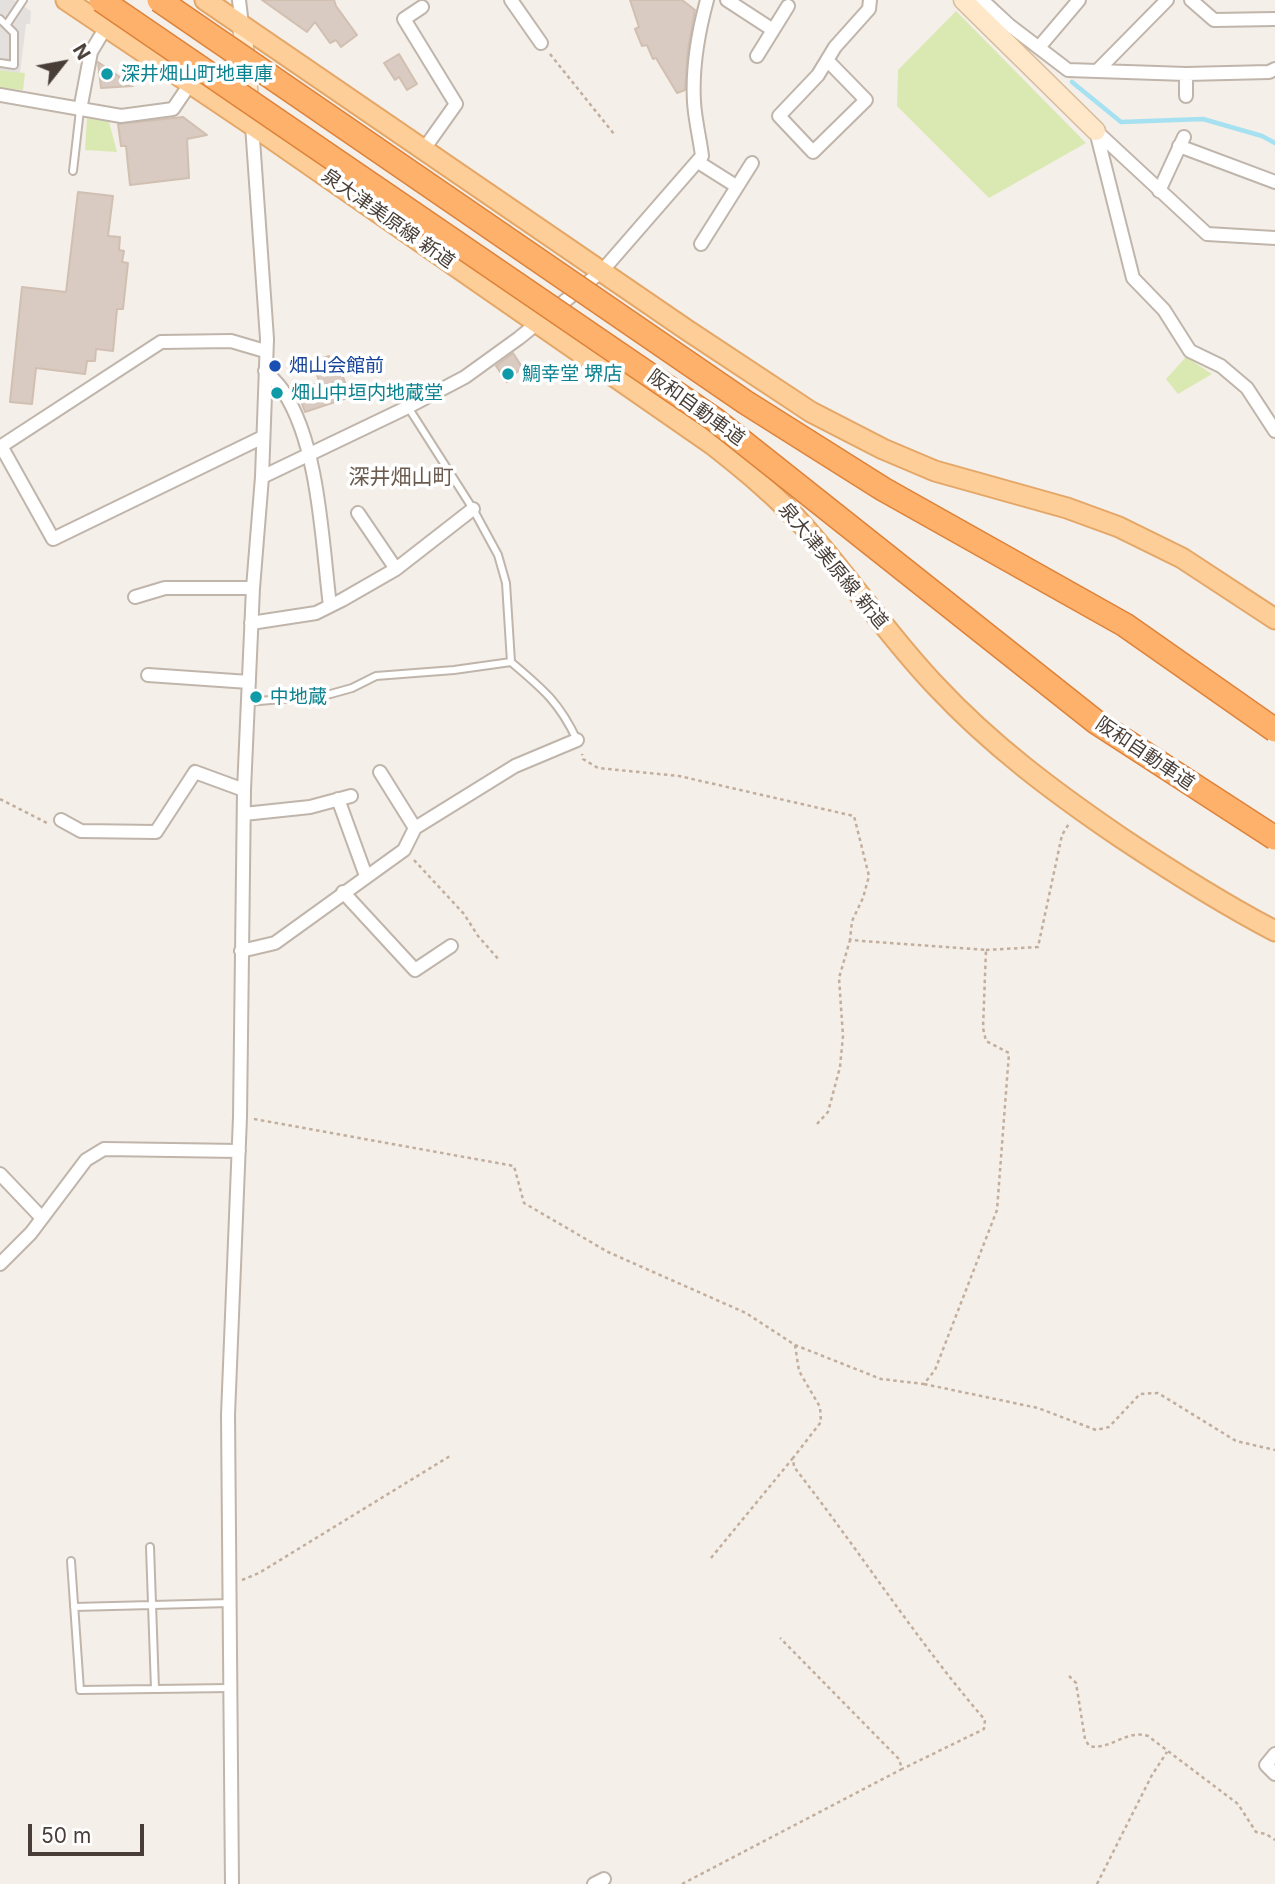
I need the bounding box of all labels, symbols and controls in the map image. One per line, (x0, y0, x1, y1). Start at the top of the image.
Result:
north arrow (28, 28, 98, 98)
text: N (68, 40, 95, 64)
place label: 深井畑山町地車庫 (121, 63, 273, 85)
marker: 深井畑山町地車庫 (99, 66, 115, 82)
street label: 泉大津美原線 新道 (317, 165, 459, 273)
place label: 畑山会館前 (289, 355, 384, 377)
marker: 畑山会館前 (267, 358, 283, 374)
place label: 鯛幸堂 堺店 (522, 363, 622, 385)
street label: 阪和自動車道 (643, 365, 749, 451)
marker: 鯛幸堂 堺店 (500, 366, 516, 382)
place label: 畑山中垣内地蔵堂 (291, 382, 443, 404)
marker: 畑山中垣内地蔵堂 (269, 385, 285, 401)
district label: 深井畑山町 (349, 465, 453, 491)
street label: 泉大津美原線 新道 (774, 498, 892, 634)
place label: 中地蔵 (270, 686, 327, 708)
marker: 中地蔵 (248, 689, 264, 705)
street label: 阪和自動車道 (1091, 713, 1199, 795)
scale bar (32, 1811, 147, 1855)
text: 50 m (41, 1823, 91, 1848)

